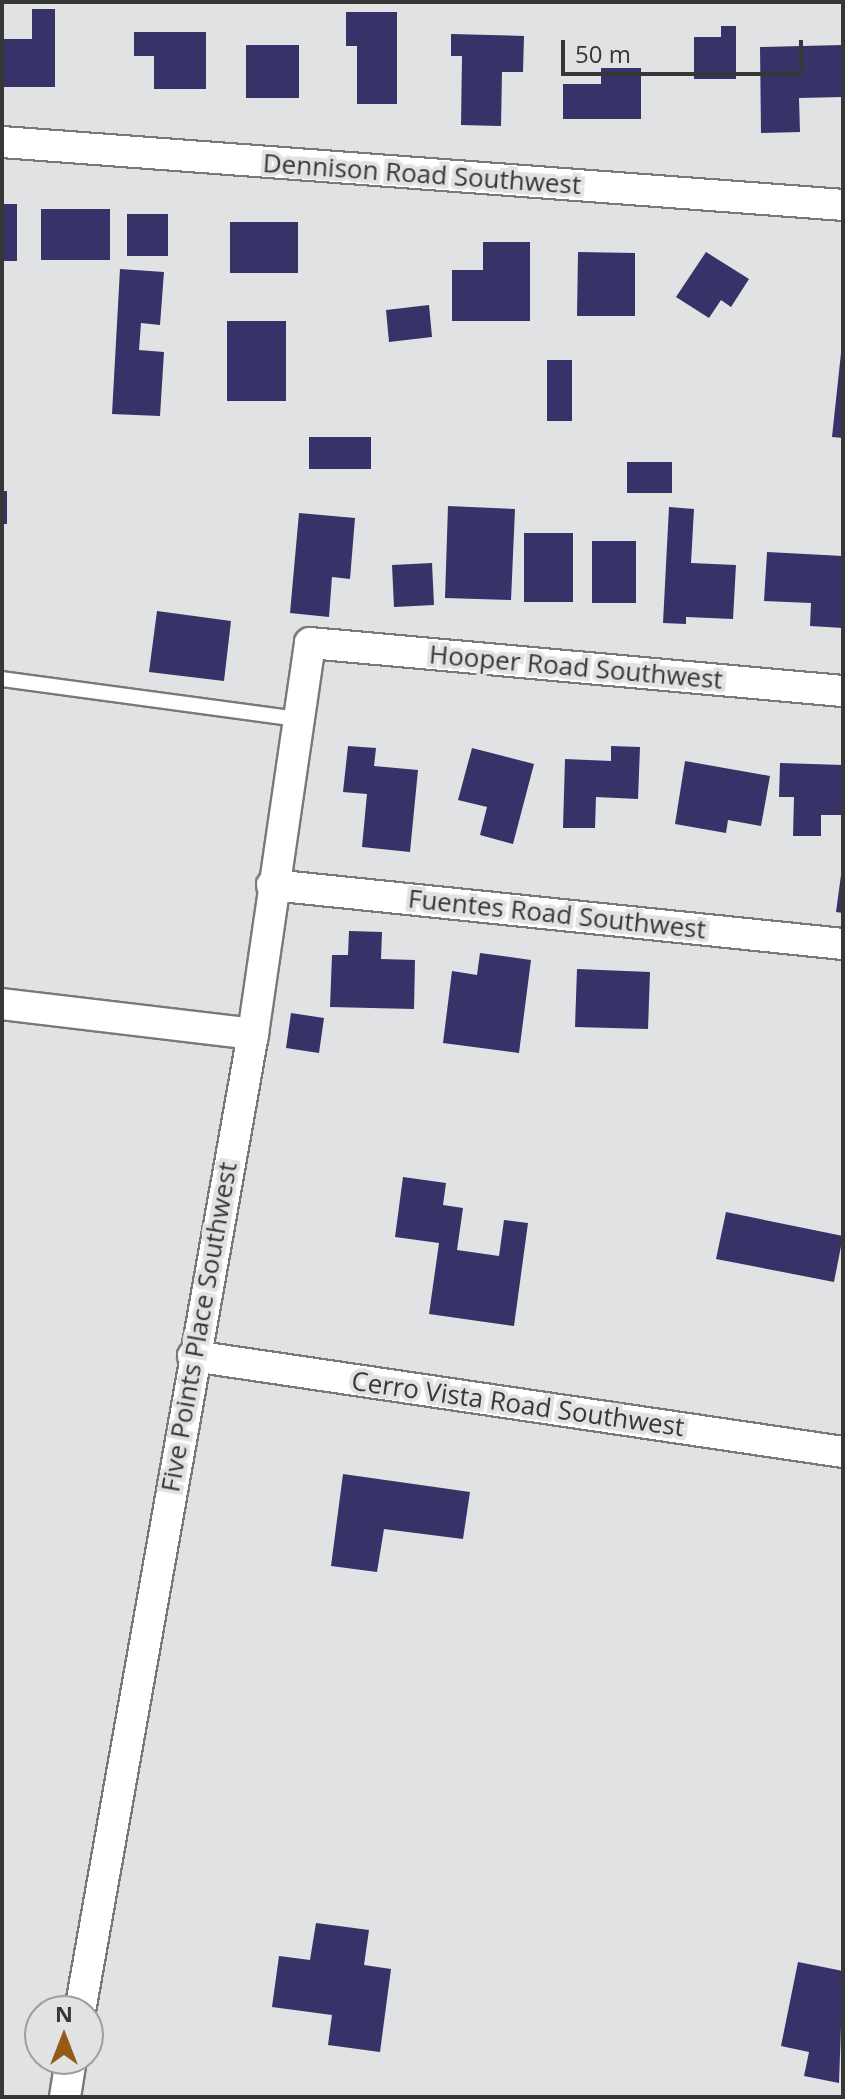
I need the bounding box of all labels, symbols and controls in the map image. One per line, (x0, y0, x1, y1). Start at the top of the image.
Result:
scale bar (565, 24, 807, 74)
text: 50 m (575, 37, 631, 70)
street label: Dennison Road Southwest (262, 147, 582, 201)
street label: Hooper Road Southwest (428, 639, 724, 695)
street label: Fuentes Road Southwest (407, 883, 707, 945)
street label: Five Points Place Southwest (155, 1160, 243, 1494)
street label: Cerro Vista Road Southwest (350, 1365, 686, 1443)
north arrow (24, 1995, 104, 2075)
text: N (55, 1998, 73, 2028)

